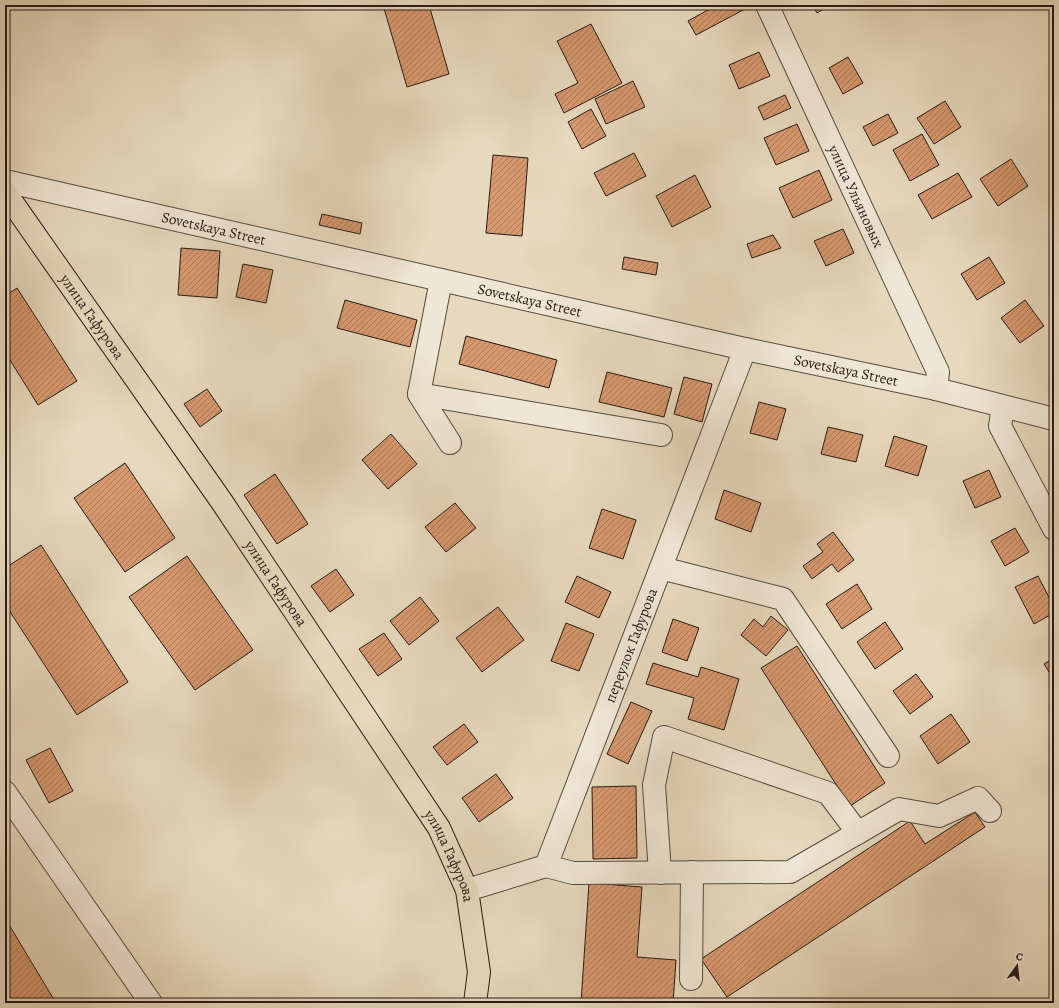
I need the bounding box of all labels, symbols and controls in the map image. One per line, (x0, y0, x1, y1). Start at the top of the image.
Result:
street label: улица Ульяновых (823, 141, 889, 251)
street label: Sovetskaya Street (160, 207, 268, 250)
street label: улица Гафурова (55, 269, 129, 363)
street label: Sovetskaya Street (476, 279, 584, 322)
street label: Sovetskaya Street (792, 349, 900, 391)
street label: улица Гафурова (240, 535, 312, 630)
street label: переулок Гафурова (600, 585, 662, 706)
street label: улица Гафурова (419, 805, 479, 903)
north arrow (997, 946, 1037, 986)
text: С (1014, 949, 1025, 965)

